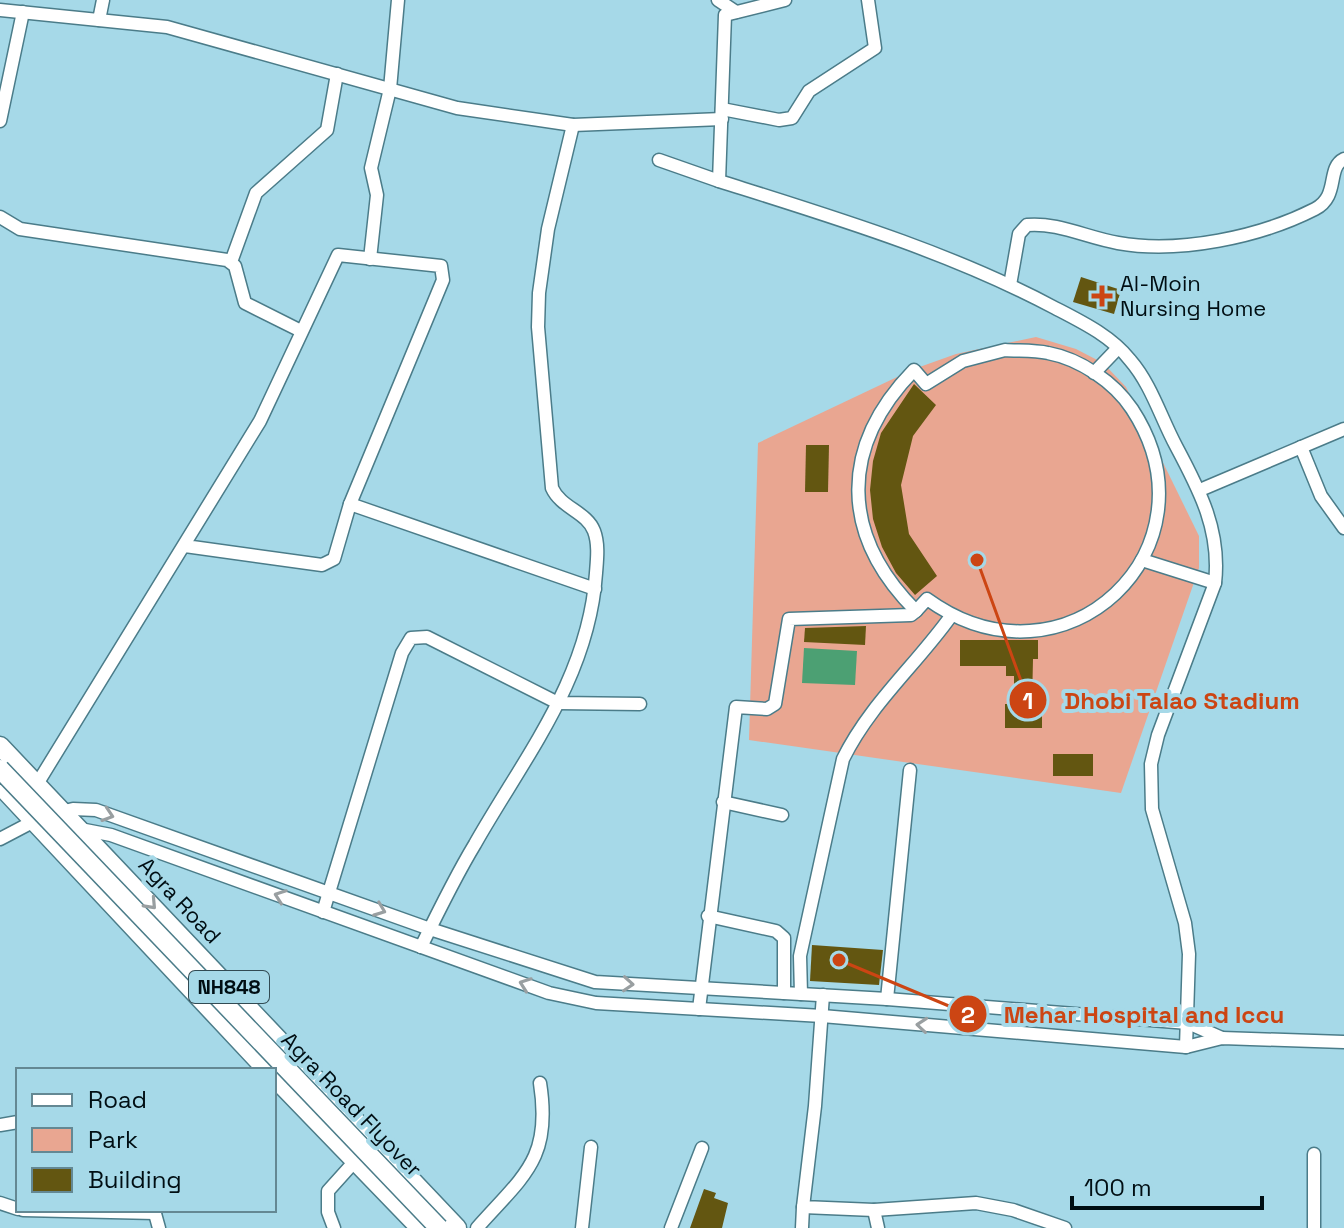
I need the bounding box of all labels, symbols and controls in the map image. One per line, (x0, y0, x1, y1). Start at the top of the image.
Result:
place label: Al-Moin Nursing Home (1120, 269, 1266, 322)
marker: Al-Moin Nursing Home (1091, 285, 1113, 307)
callout: Dhobi Talao Stadium (1008, 676, 1316, 724)
text: 1 (1023, 685, 1033, 716)
text: Dhobi Talao Stadium (1064, 685, 1300, 716)
one-way arrow (100, 805, 114, 821)
street label: Agra Road (133, 851, 227, 949)
one-way arrow (274, 890, 288, 906)
one-way arrow (141, 895, 156, 909)
one-way arrow (372, 900, 386, 917)
road number: NH848 (189, 971, 269, 1003)
one-way arrow (622, 975, 635, 992)
one-way arrow (519, 977, 533, 994)
callout: Mehar Hospital and Iccu (948, 990, 1300, 1038)
text: 2 (961, 999, 975, 1030)
text: Mehar Hospital and Iccu (1004, 999, 1284, 1030)
one-way arrow (915, 1016, 928, 1033)
street label: Agra Road Flyover (276, 1026, 428, 1182)
legend (16, 1068, 276, 1212)
text: Road (88, 1084, 147, 1115)
text: Park (88, 1124, 138, 1155)
scale bar (1072, 1160, 1262, 1210)
text: Building (88, 1164, 182, 1195)
text: 100 m (1084, 1172, 1152, 1203)

